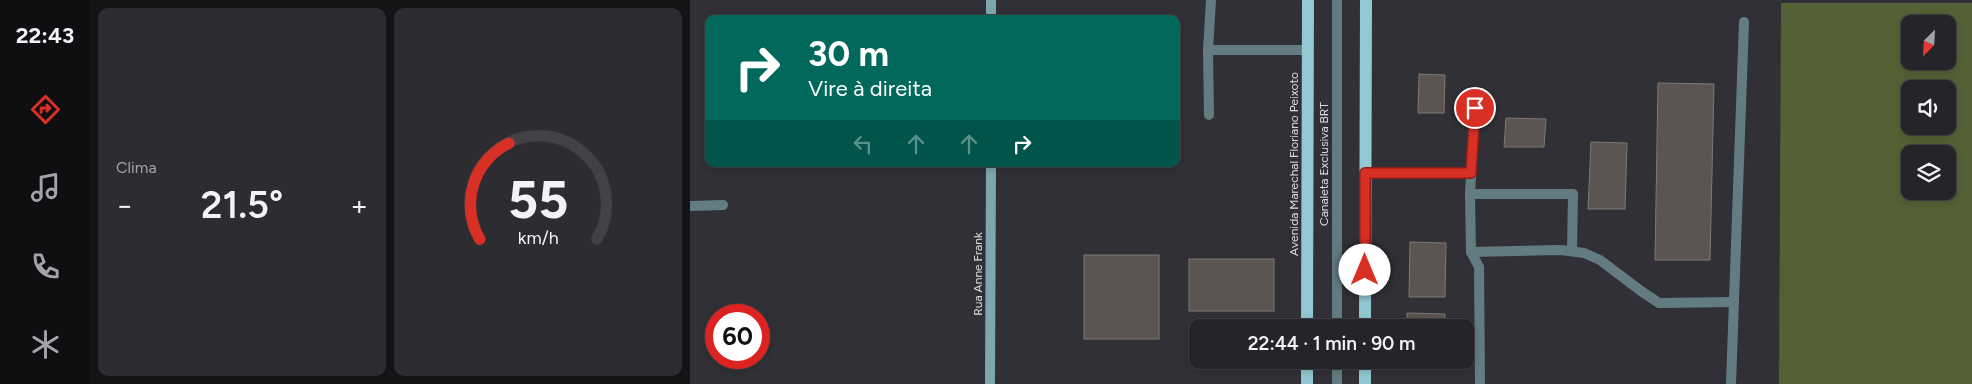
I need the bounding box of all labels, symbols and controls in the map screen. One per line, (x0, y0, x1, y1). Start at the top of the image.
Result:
north arrow (1901, 15, 1956, 70)
map controls (1901, 15, 1956, 200)
text: 22:43 (16, 22, 74, 49)
text: 30 m (808, 33, 889, 75)
icon: right (725, 35, 790, 100)
street label: Avenida Marechal Floriano Peixoto (1287, 72, 1301, 256)
text: Vire à direita (808, 75, 932, 102)
button: sound (1901, 80, 1956, 135)
pin (1454, 87, 1496, 129)
icon: directions (28, 92, 63, 127)
icon: arrive (1461, 94, 1489, 122)
street label: Canaleta Exclusiva BRT (1317, 102, 1331, 226)
icon: left (849, 130, 877, 158)
icon: ahead (902, 130, 930, 158)
icon: ahead (955, 130, 983, 158)
icon: right (1008, 130, 1036, 158)
button: layers (1901, 145, 1956, 200)
text: Clima (116, 158, 157, 177)
text: 55 (508, 169, 568, 231)
icon: music (28, 170, 63, 205)
text: 21.5° (201, 182, 283, 228)
text: − (116, 188, 133, 222)
text: + (351, 188, 368, 222)
text: km/h (518, 227, 558, 248)
street label: Rua Anne Frank (971, 232, 985, 316)
position arrow (1338, 243, 1390, 295)
icon: phone (28, 249, 63, 284)
speed limit sign: 60 (705, 304, 770, 369)
icon: climate (28, 327, 63, 362)
text: 22:44 · 1 min · 90 m (1248, 332, 1415, 355)

